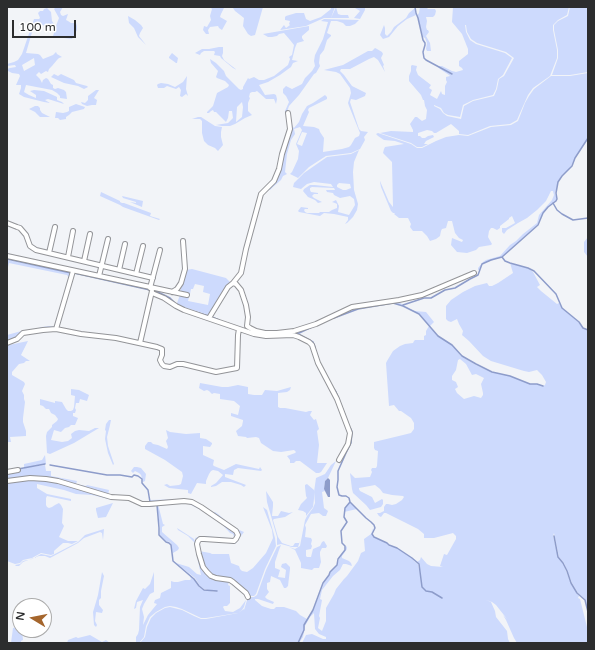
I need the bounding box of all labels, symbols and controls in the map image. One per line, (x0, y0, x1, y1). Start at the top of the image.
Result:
scale bar (14, 12, 78, 38)
text: 100 m (19, 20, 56, 34)
north arrow (12, 598, 52, 638)
text: N (14, 611, 28, 621)

